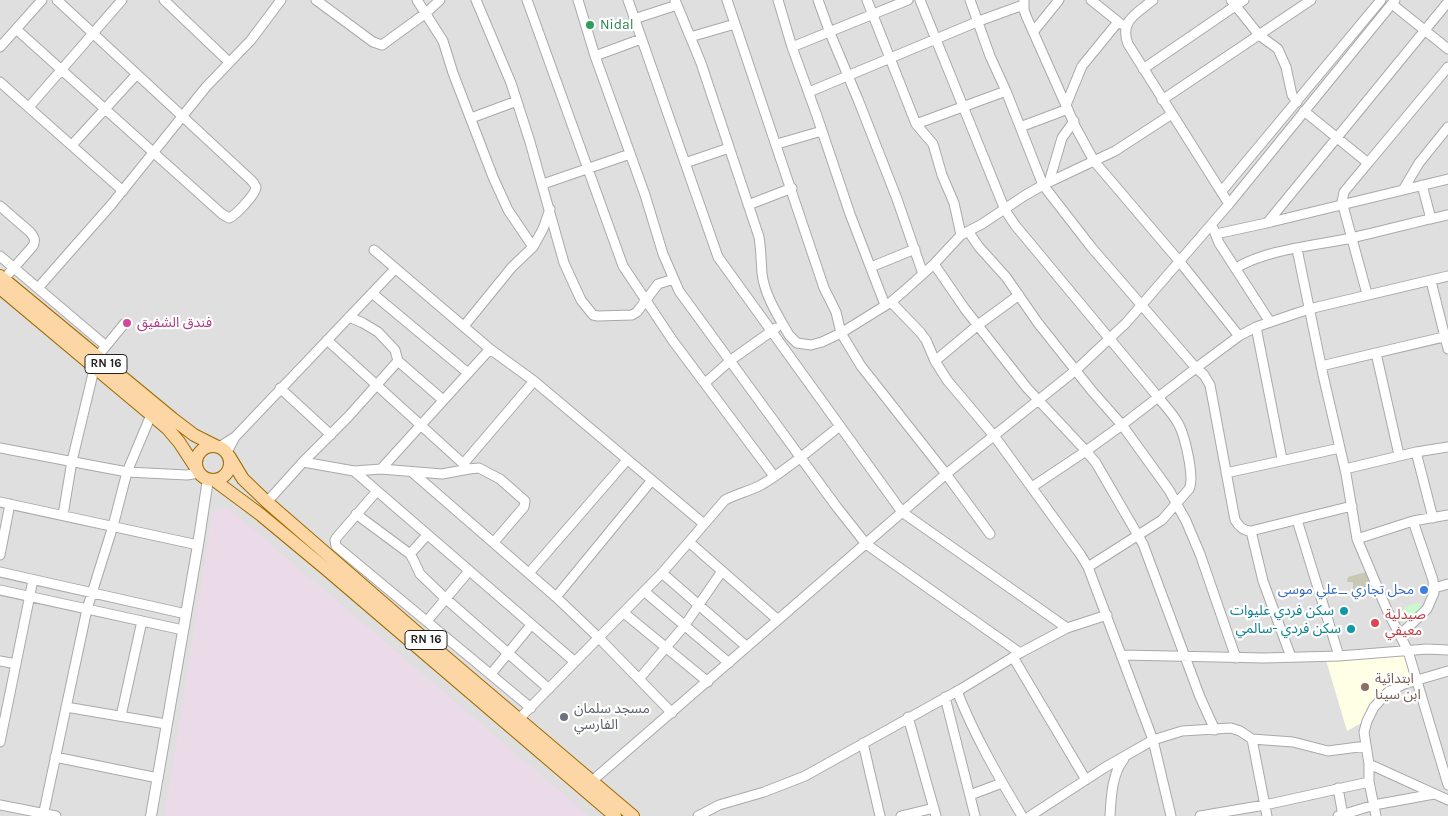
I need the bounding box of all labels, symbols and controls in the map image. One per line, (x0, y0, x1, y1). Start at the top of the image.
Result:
place label: Nidal (600, 17, 634, 33)
marker: Nidal (584, 19, 596, 31)
place label: فندق الشفيق (137, 315, 212, 331)
marker: فندق الشفيق (121, 317, 133, 329)
road number: RN 16 (85, 354, 127, 374)
place label: محل تجاري _علي موسى (1278, 582, 1414, 598)
marker: محل تجاري _علي موسى (1418, 584, 1430, 596)
place label: سكن فردي عليوات (1230, 603, 1334, 619)
marker: سكن فردي عليوات (1338, 605, 1350, 617)
place label: صيدلية معيفي (1385, 607, 1426, 640)
marker: صيدلية معيفي (1369, 617, 1381, 629)
place label: سكن فردي -سالمي (1235, 621, 1341, 637)
marker: سكن فردي -سالمي (1345, 623, 1357, 635)
road number: RN 16 (405, 630, 447, 650)
place label: ابتدائية ابن سينا (1375, 671, 1421, 704)
marker: ابتدائية ابن سينا (1359, 681, 1371, 693)
place label: مسجد سلمان الفارسي (574, 701, 650, 734)
marker: مسجد سلمان الفارسي (558, 711, 570, 723)

